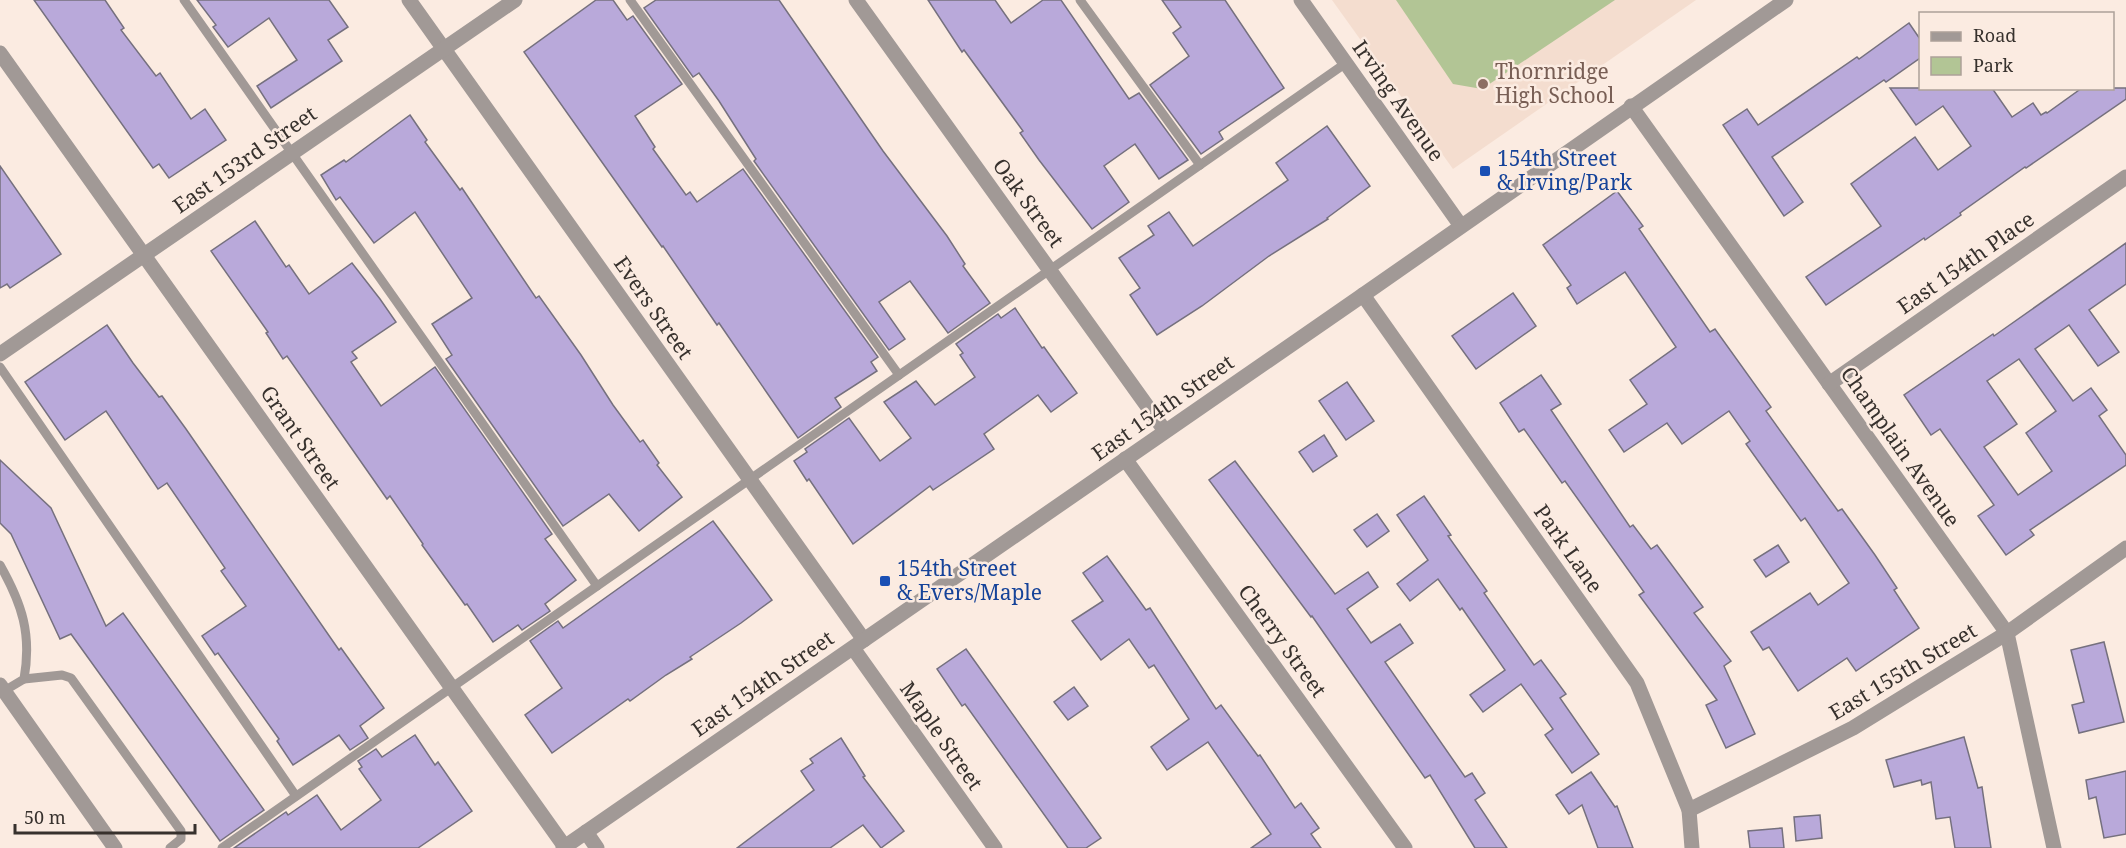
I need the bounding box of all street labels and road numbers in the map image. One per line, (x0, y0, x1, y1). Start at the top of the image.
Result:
street label: Irving Avenue (1347, 34, 1451, 167)
street label: East 153rd Street (167, 99, 322, 219)
street label: Oak Street (987, 152, 1071, 253)
street label: East 154th Place (1891, 204, 2039, 320)
street label: Evers Street (608, 250, 700, 365)
street label: East 154th Street (1086, 348, 1239, 467)
street label: Champlain Avenue (1835, 361, 1967, 532)
street label: Grant Street (255, 380, 347, 495)
street label: Park Lane (1528, 499, 1609, 598)
street label: Cherry Street (1232, 578, 1333, 702)
street label: East 155th Street (1824, 616, 1981, 726)
street label: East 154th Street (686, 624, 839, 743)
street label: Maple Street (894, 676, 989, 795)

